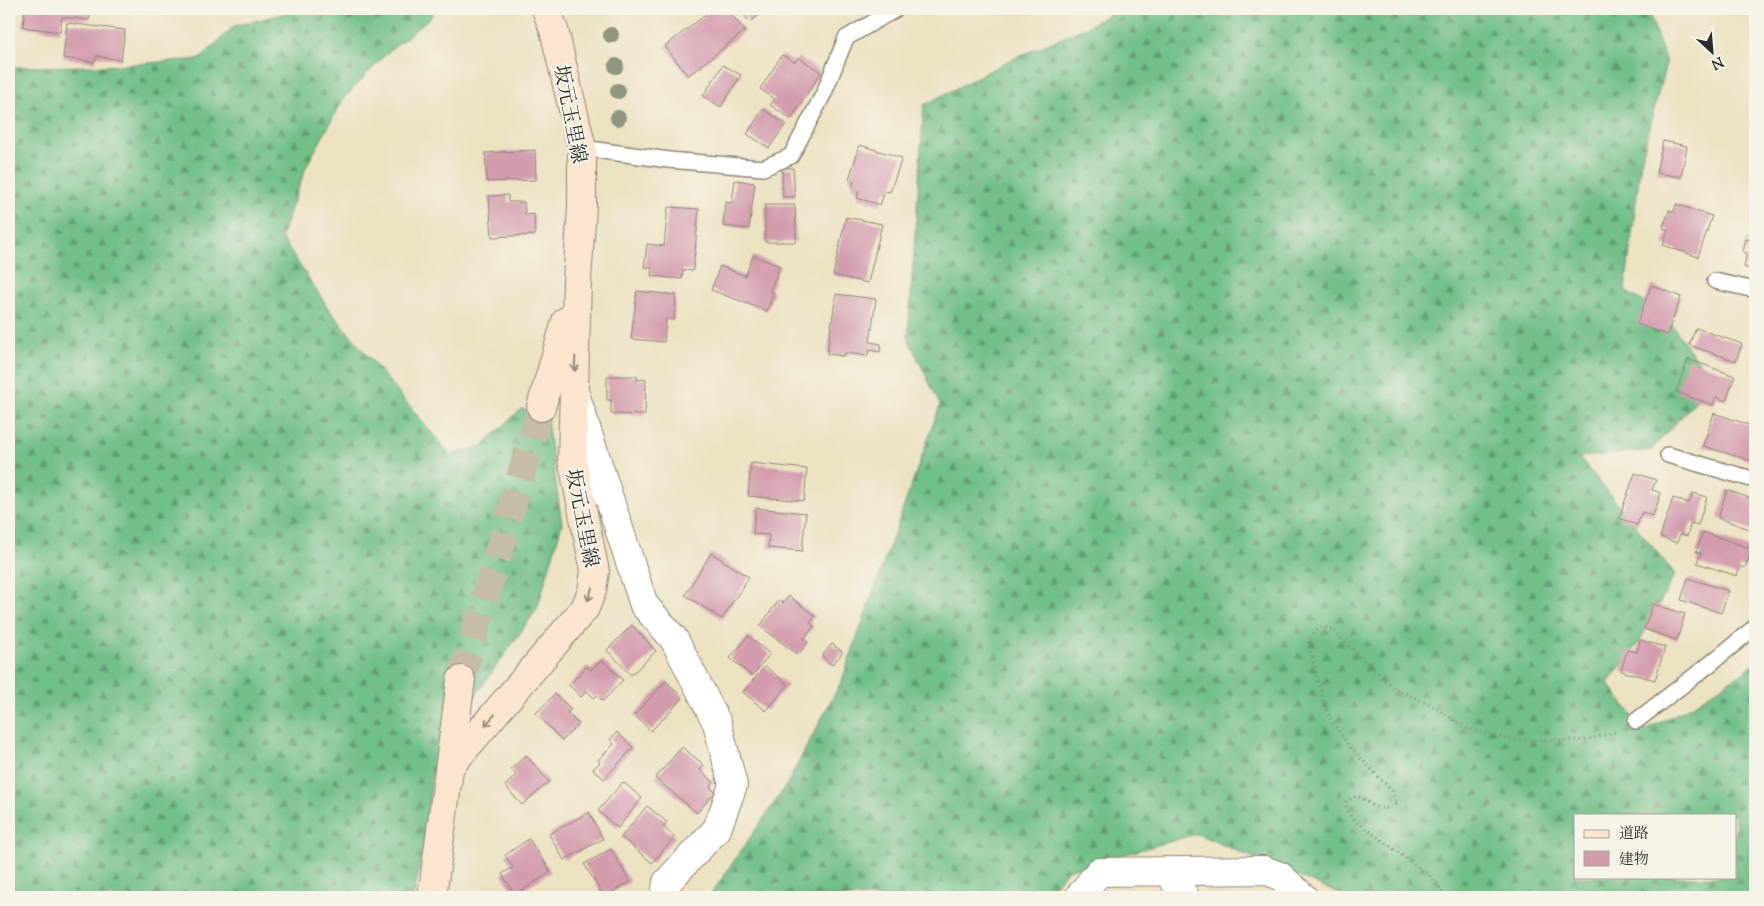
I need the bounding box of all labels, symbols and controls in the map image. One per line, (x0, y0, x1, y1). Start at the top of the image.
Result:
north arrow (1686, 28, 1736, 78)
text: N (1707, 50, 1726, 73)
street label: 坂元玉里線 (545, 63, 592, 166)
one-way arrow (570, 356, 579, 372)
street label: 坂元玉里線 (557, 467, 604, 570)
one-way arrow (585, 586, 595, 602)
one-way arrow (484, 714, 495, 727)
legend (1574, 814, 1736, 878)
text: 道路 (1619, 824, 1649, 845)
text: 建物 (1619, 850, 1649, 871)

